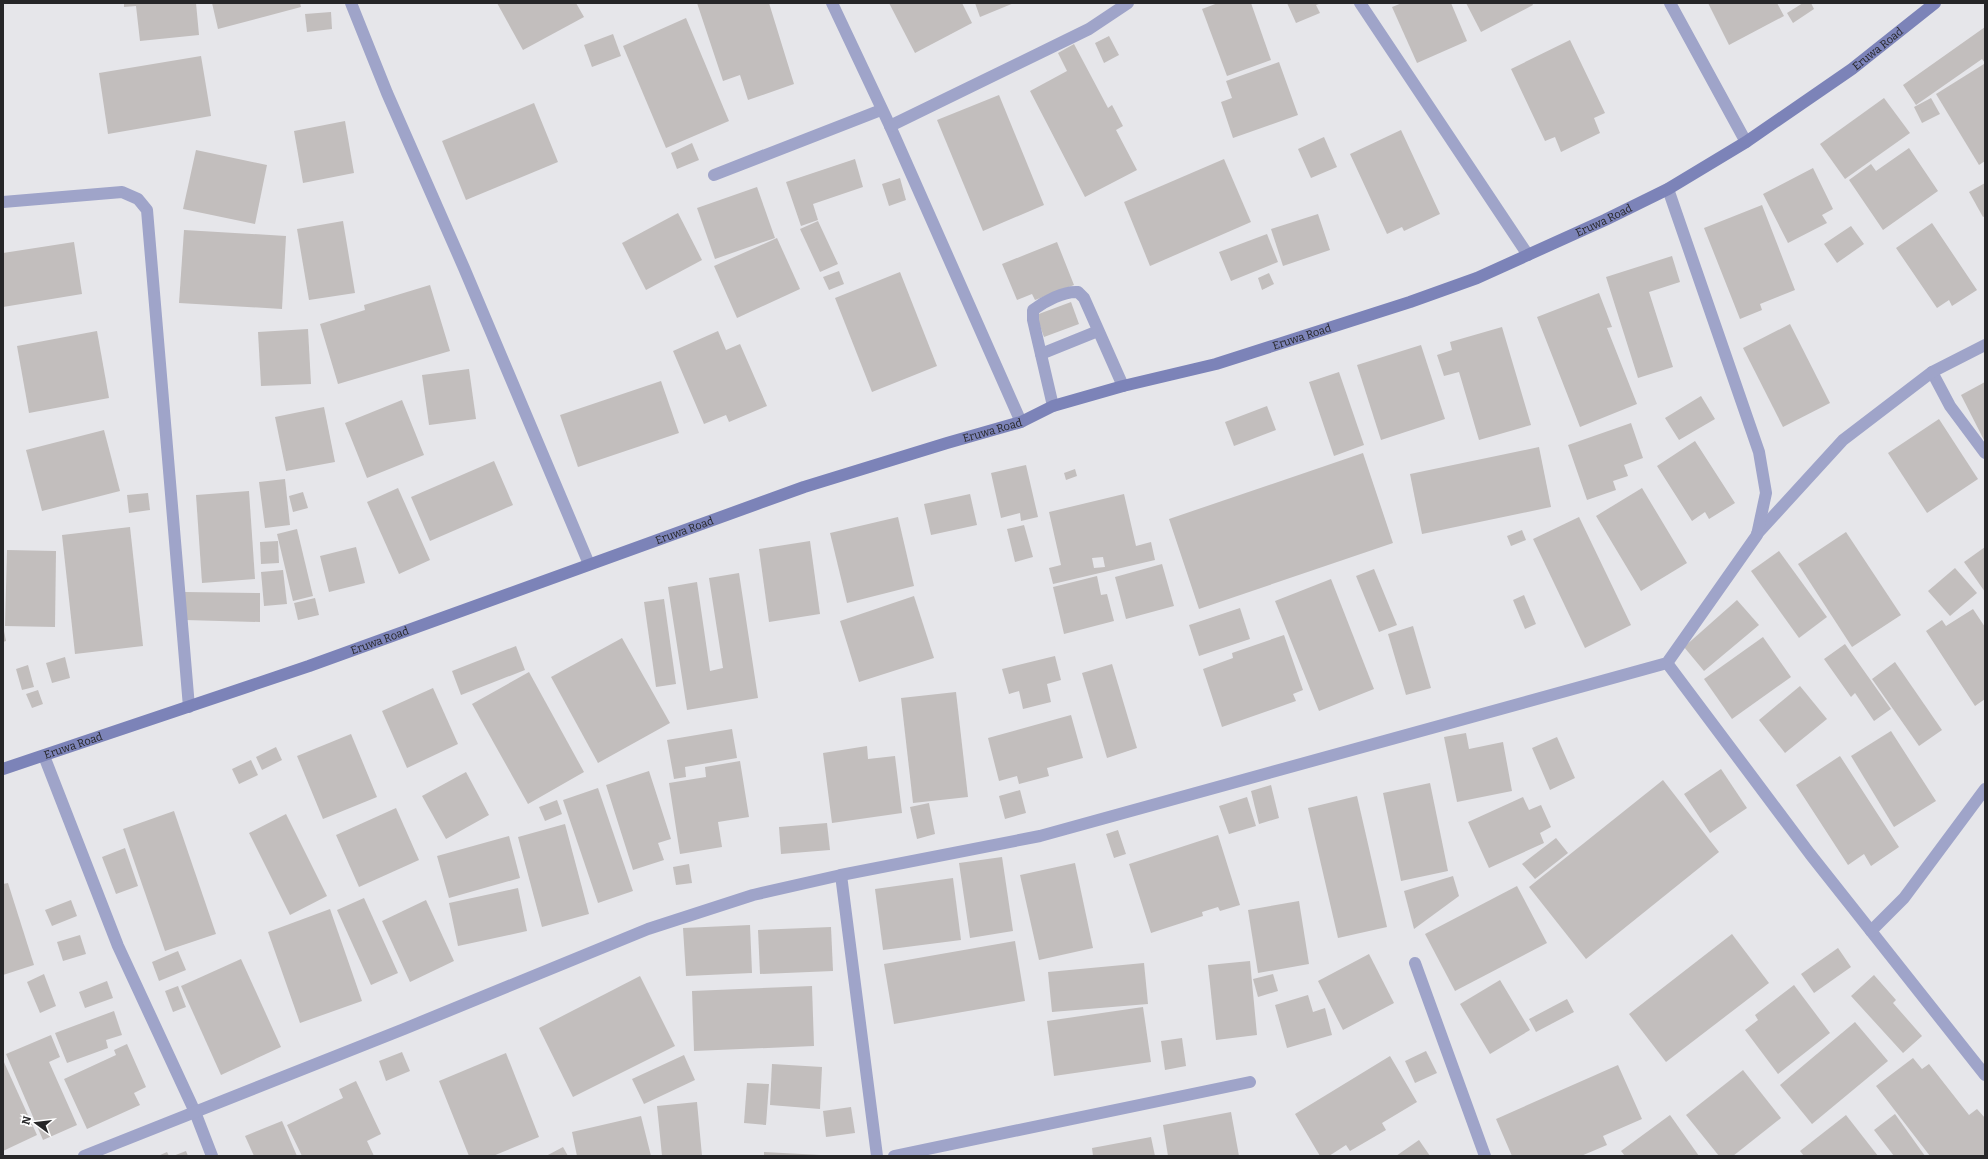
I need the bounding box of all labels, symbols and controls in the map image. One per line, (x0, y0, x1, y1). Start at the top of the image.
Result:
street label: Eruwa Road (1850, 24, 1906, 73)
street label: Eruwa Road (1573, 201, 1634, 239)
street label: Eruwa Road (1271, 321, 1333, 352)
street label: Eruwa Road (961, 415, 1024, 445)
street label: Eruwa Road (653, 514, 716, 547)
street label: Eruwa Road (349, 624, 411, 657)
street label: Eruwa Road (42, 729, 105, 761)
north arrow (16, 1103, 56, 1143)
text: N (19, 1114, 34, 1126)

